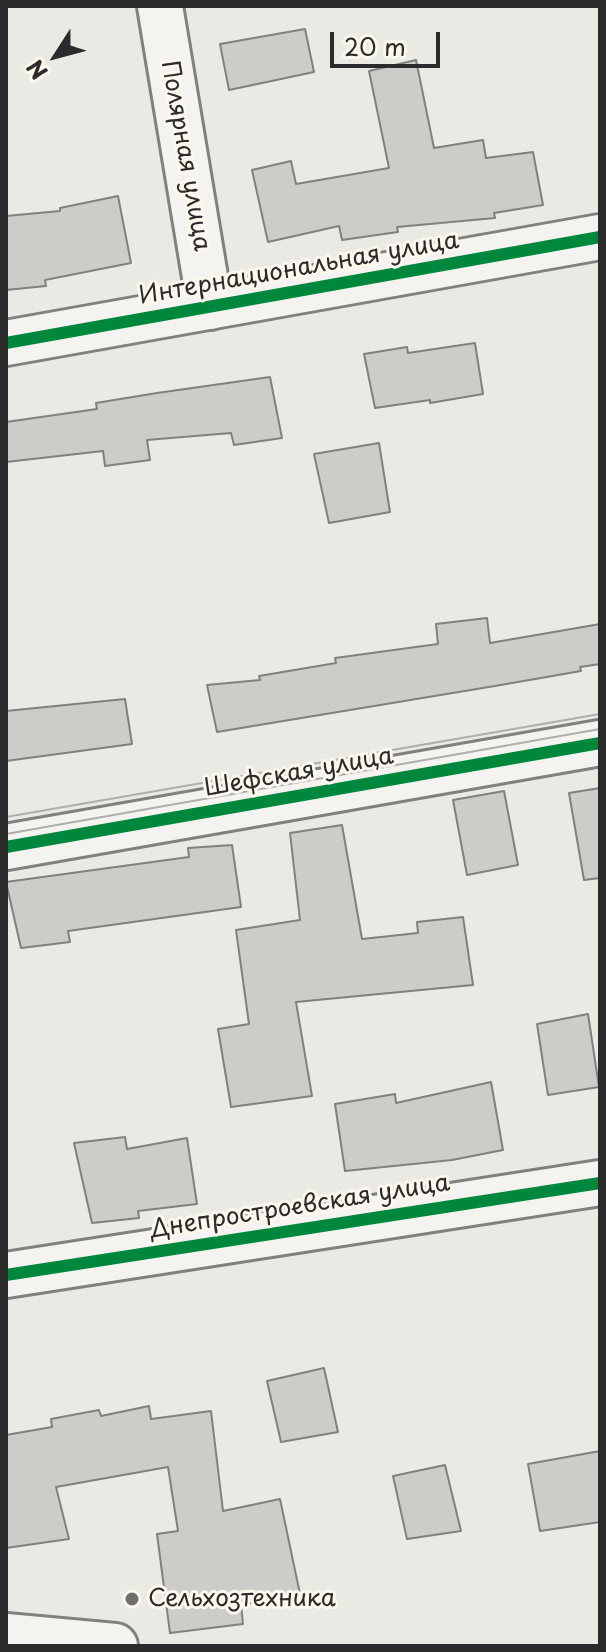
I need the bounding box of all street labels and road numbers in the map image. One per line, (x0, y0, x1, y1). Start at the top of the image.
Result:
street label: Полярная улица (154, 59, 216, 253)
street label: Интернациональная улица (137, 227, 461, 311)
street label: Шефская улица (202, 742, 396, 804)
street label: Днепростроевская улица (148, 1169, 452, 1245)

